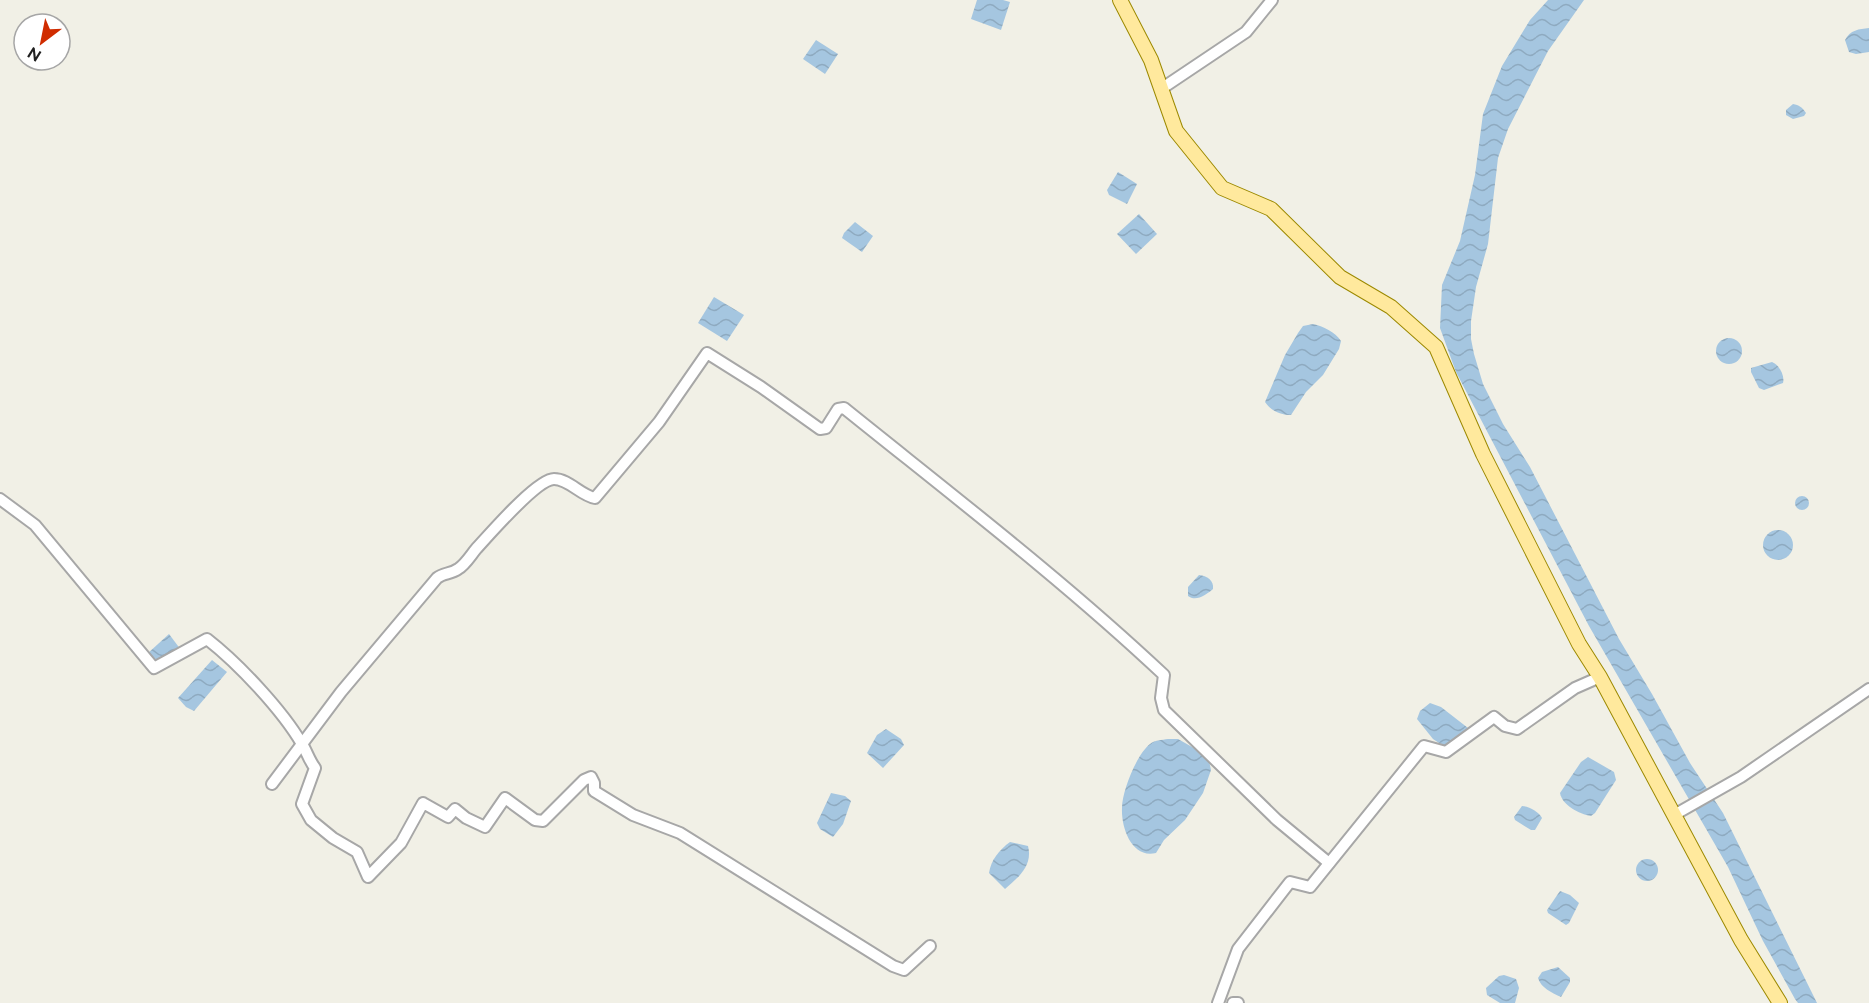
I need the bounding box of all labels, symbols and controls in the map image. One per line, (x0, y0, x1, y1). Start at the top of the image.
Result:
north arrow (12, 12, 72, 72)
text: N (24, 43, 45, 66)

